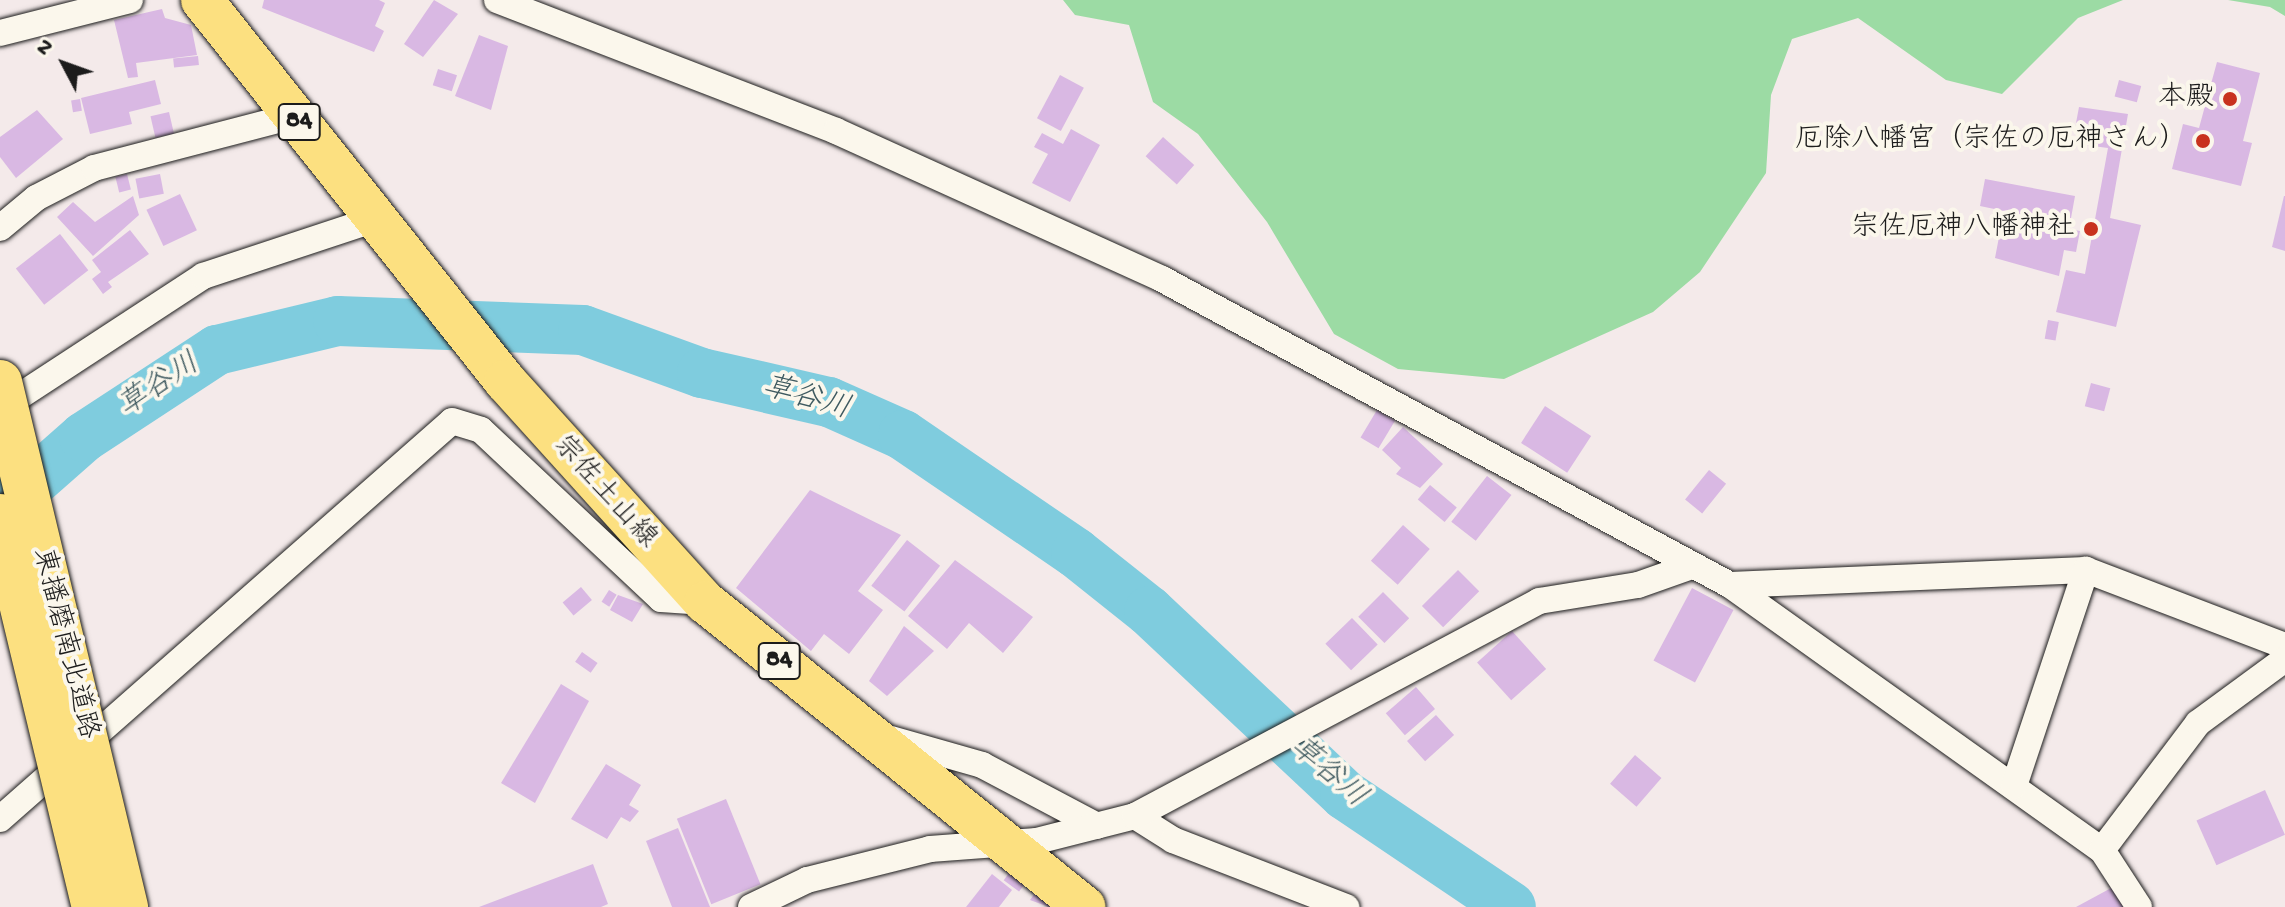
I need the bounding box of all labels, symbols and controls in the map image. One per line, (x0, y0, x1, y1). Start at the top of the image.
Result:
north arrow (24, 24, 104, 104)
text: N (31, 34, 60, 62)
place label: 本殿 (2158, 82, 2214, 116)
marker: 本殿 (2221, 90, 2239, 108)
road number: 84 (277, 100, 321, 144)
place label: 厄除八幡宮（宗佐の厄神さん） (1795, 124, 2187, 158)
marker: 厄除八幡宮（宗佐の厄神さん） (2194, 132, 2212, 150)
place label: 宗佐厄神八幡神社 (1851, 212, 2075, 246)
marker: 宗佐厄神八幡神社 (2082, 220, 2100, 238)
water label: 草谷川 (112, 347, 208, 427)
water label: 草谷川 (758, 370, 854, 430)
street label: 宗佐土山線 (545, 430, 663, 556)
street label: 東播磨南北道路 (24, 545, 104, 743)
road number: 84 (757, 639, 801, 683)
water label: 草谷川 (1281, 731, 1373, 817)

